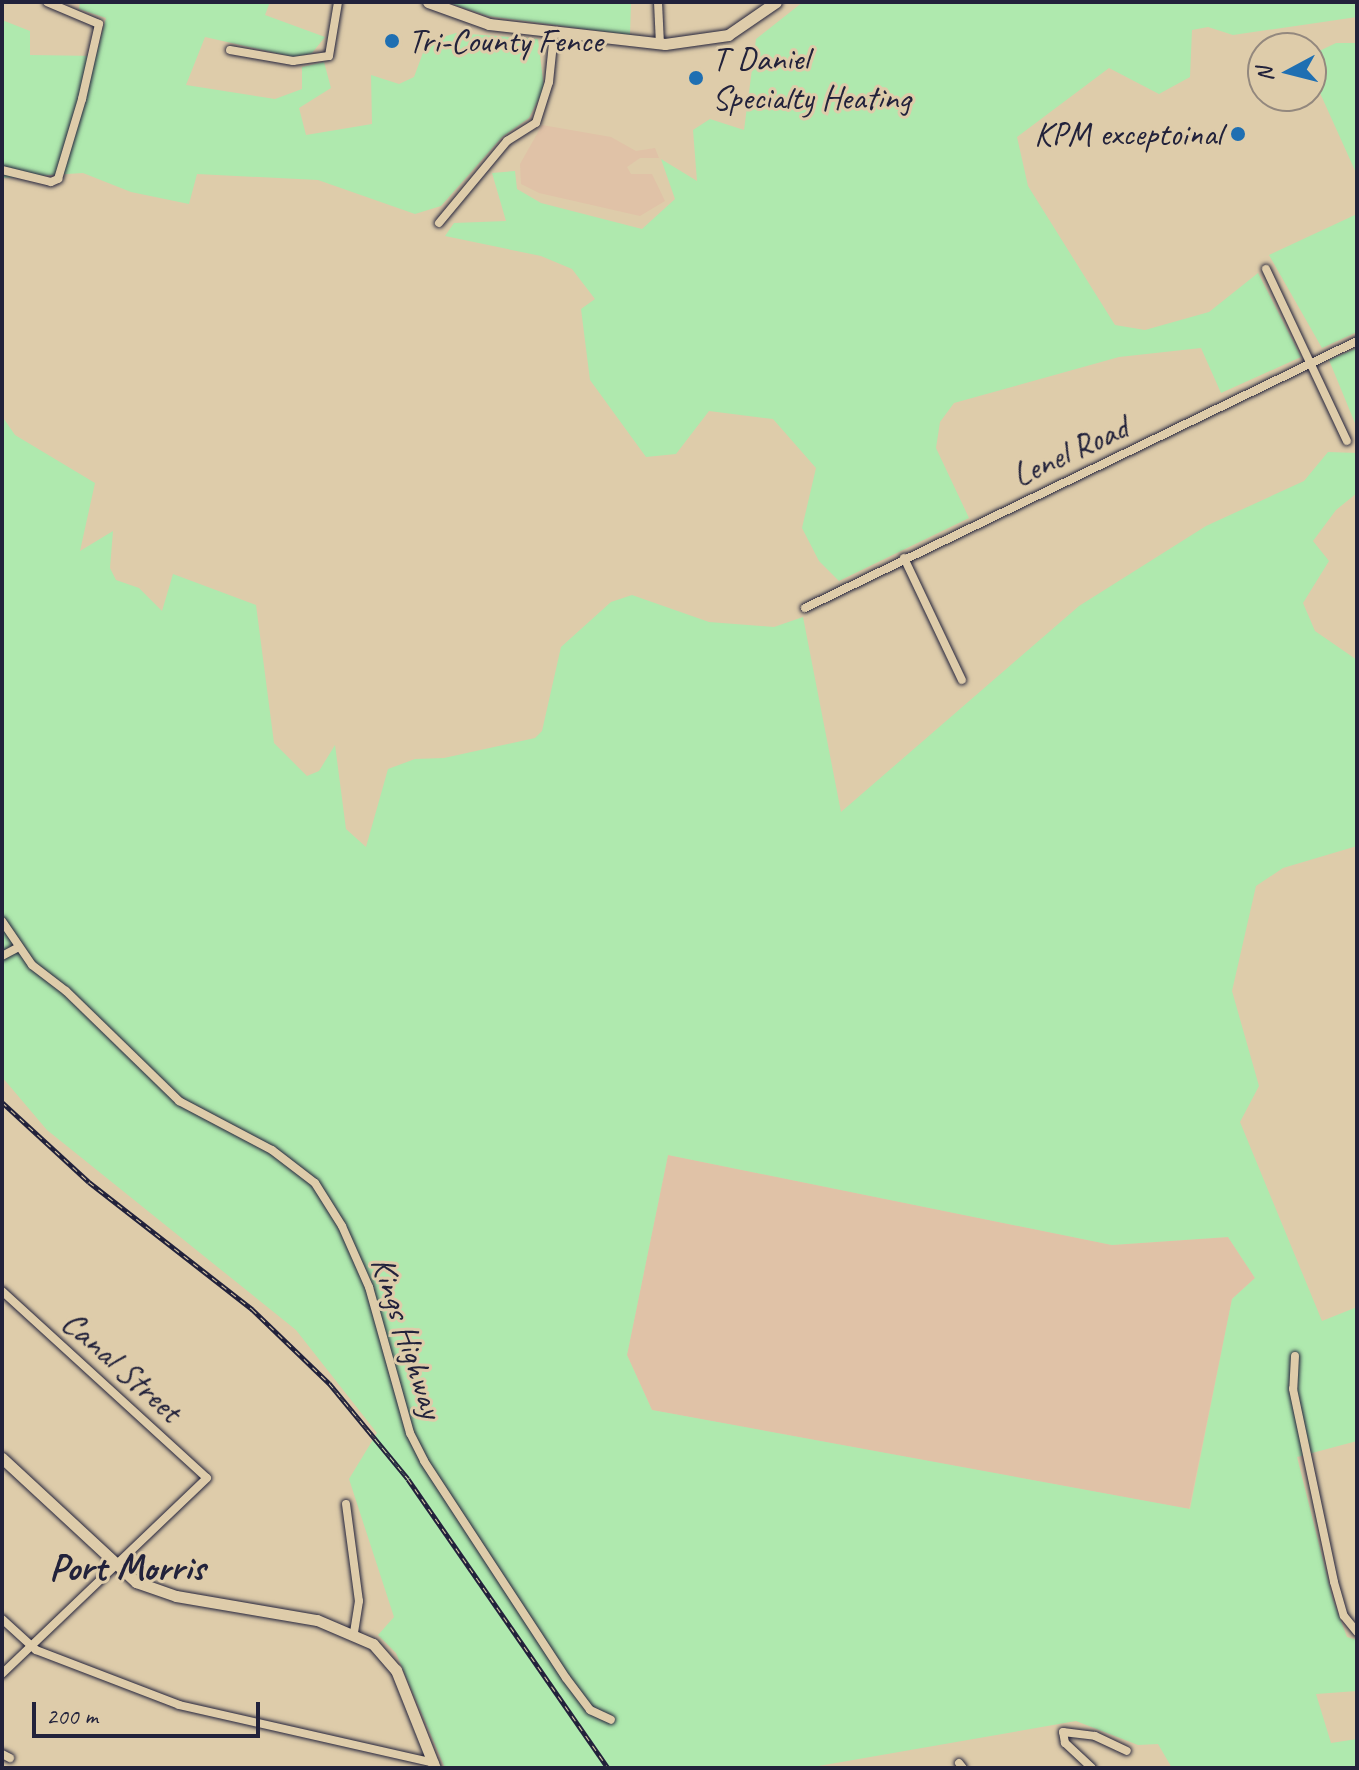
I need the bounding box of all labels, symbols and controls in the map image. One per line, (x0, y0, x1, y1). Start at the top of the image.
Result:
place label: Tri-County Fence (408, 21, 602, 61)
marker: Tri-County Fence (383, 32, 401, 50)
north arrow (1247, 32, 1327, 112)
place label: T Daniel Specialty Heating (712, 38, 910, 118)
text: N (1250, 66, 1280, 83)
marker: T Daniel Specialty Heating (687, 69, 705, 87)
place label: KPM exceptoinal (1034, 114, 1222, 154)
marker: KPM exceptoinal (1229, 125, 1247, 143)
street label: Lenel Road (1006, 407, 1134, 495)
street label: Kings Highway (363, 1251, 453, 1423)
street label: Canal Street (53, 1301, 191, 1431)
district label: Port Morris (49, 1545, 205, 1591)
scale bar (36, 1686, 264, 1736)
text: 200 m (46, 1701, 98, 1731)

